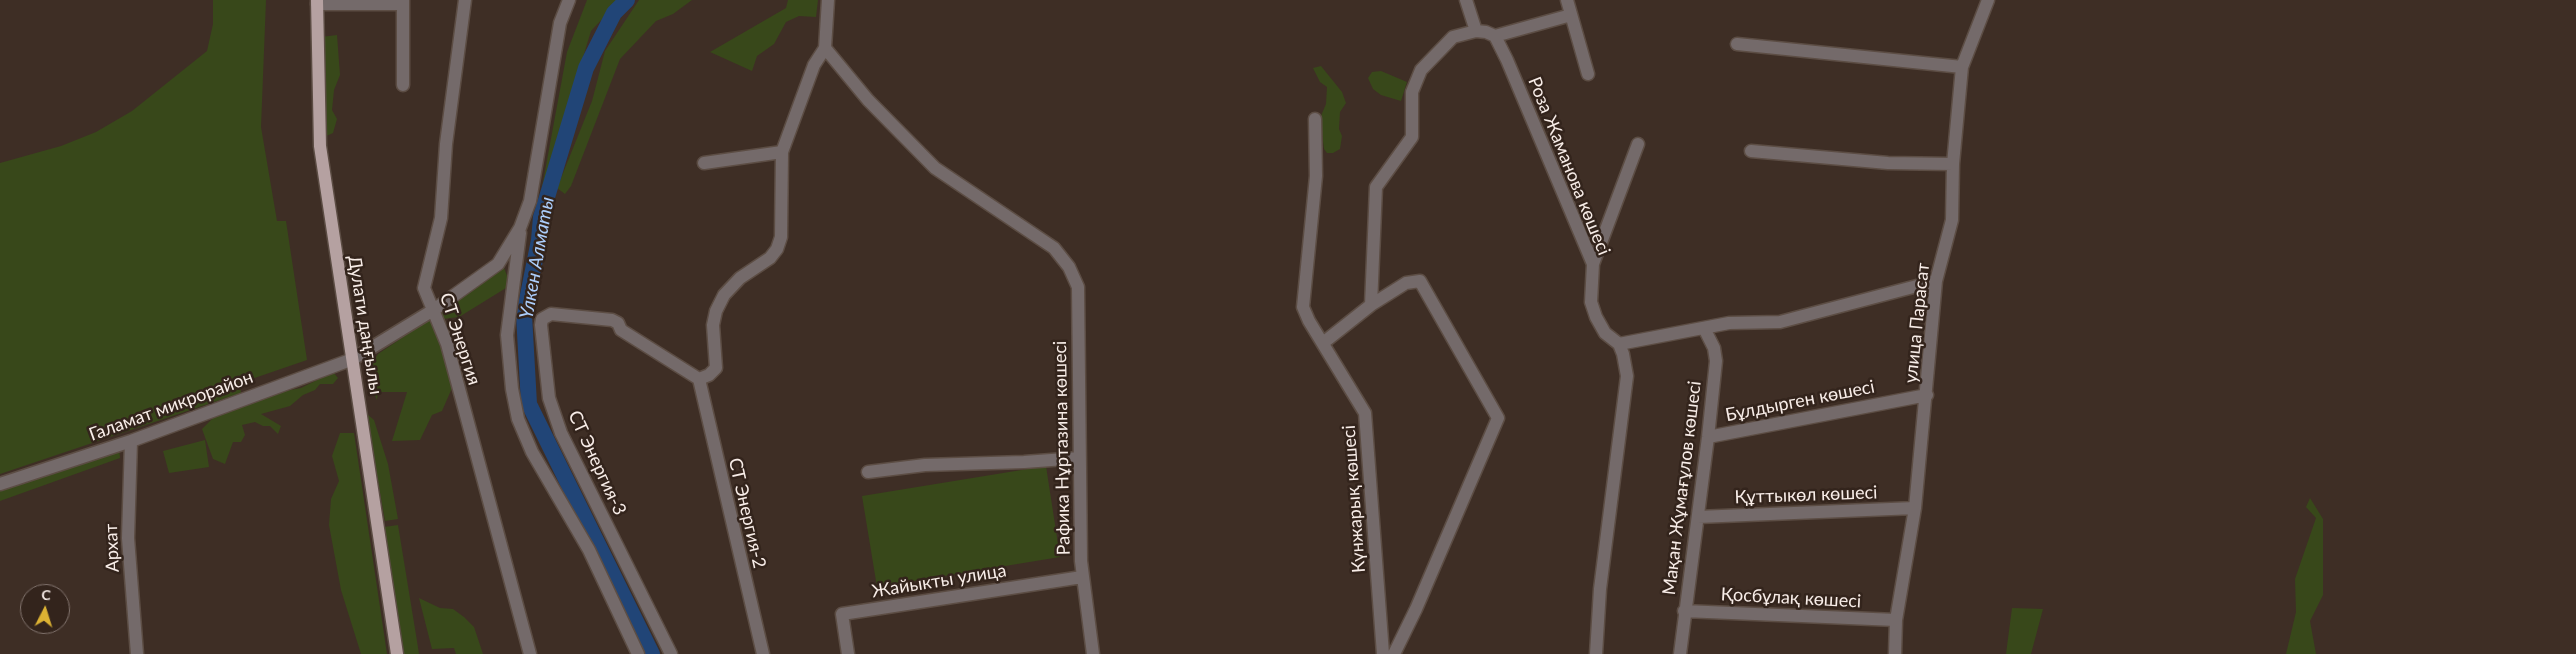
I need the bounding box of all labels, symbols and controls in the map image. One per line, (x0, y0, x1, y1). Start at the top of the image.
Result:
street label: Роза Жаманова көшесі (1523, 74, 1615, 258)
water label: Үлкен Алматы (515, 195, 559, 321)
street label: Дулати даңғылы (343, 254, 387, 396)
street label: улица Парасат (1900, 262, 1934, 384)
street label: СТ Энергия (435, 290, 485, 388)
street label: Рафика Нұртазина көшесі (1049, 341, 1075, 555)
street label: Галамат микрорайон (86, 366, 256, 446)
street label: Бұлдырген көшесі (1724, 376, 1876, 426)
street label: Мақан Жұмағұлов көшесі (1658, 380, 1706, 596)
street label: СТ Энергия-3 (563, 407, 631, 519)
street label: Күнжарық көшесі (1338, 424, 1370, 574)
street label: СТ Энергия-2 (724, 456, 770, 570)
street label: Құттыкөл көшесі (1734, 482, 1878, 508)
street label: Архат (100, 523, 124, 573)
street label: Жайыкты улица (870, 560, 1008, 602)
north arrow (20, 584, 70, 634)
street label: Қосбұлақ көшесі (1720, 584, 1862, 612)
text: С (41, 586, 52, 603)

